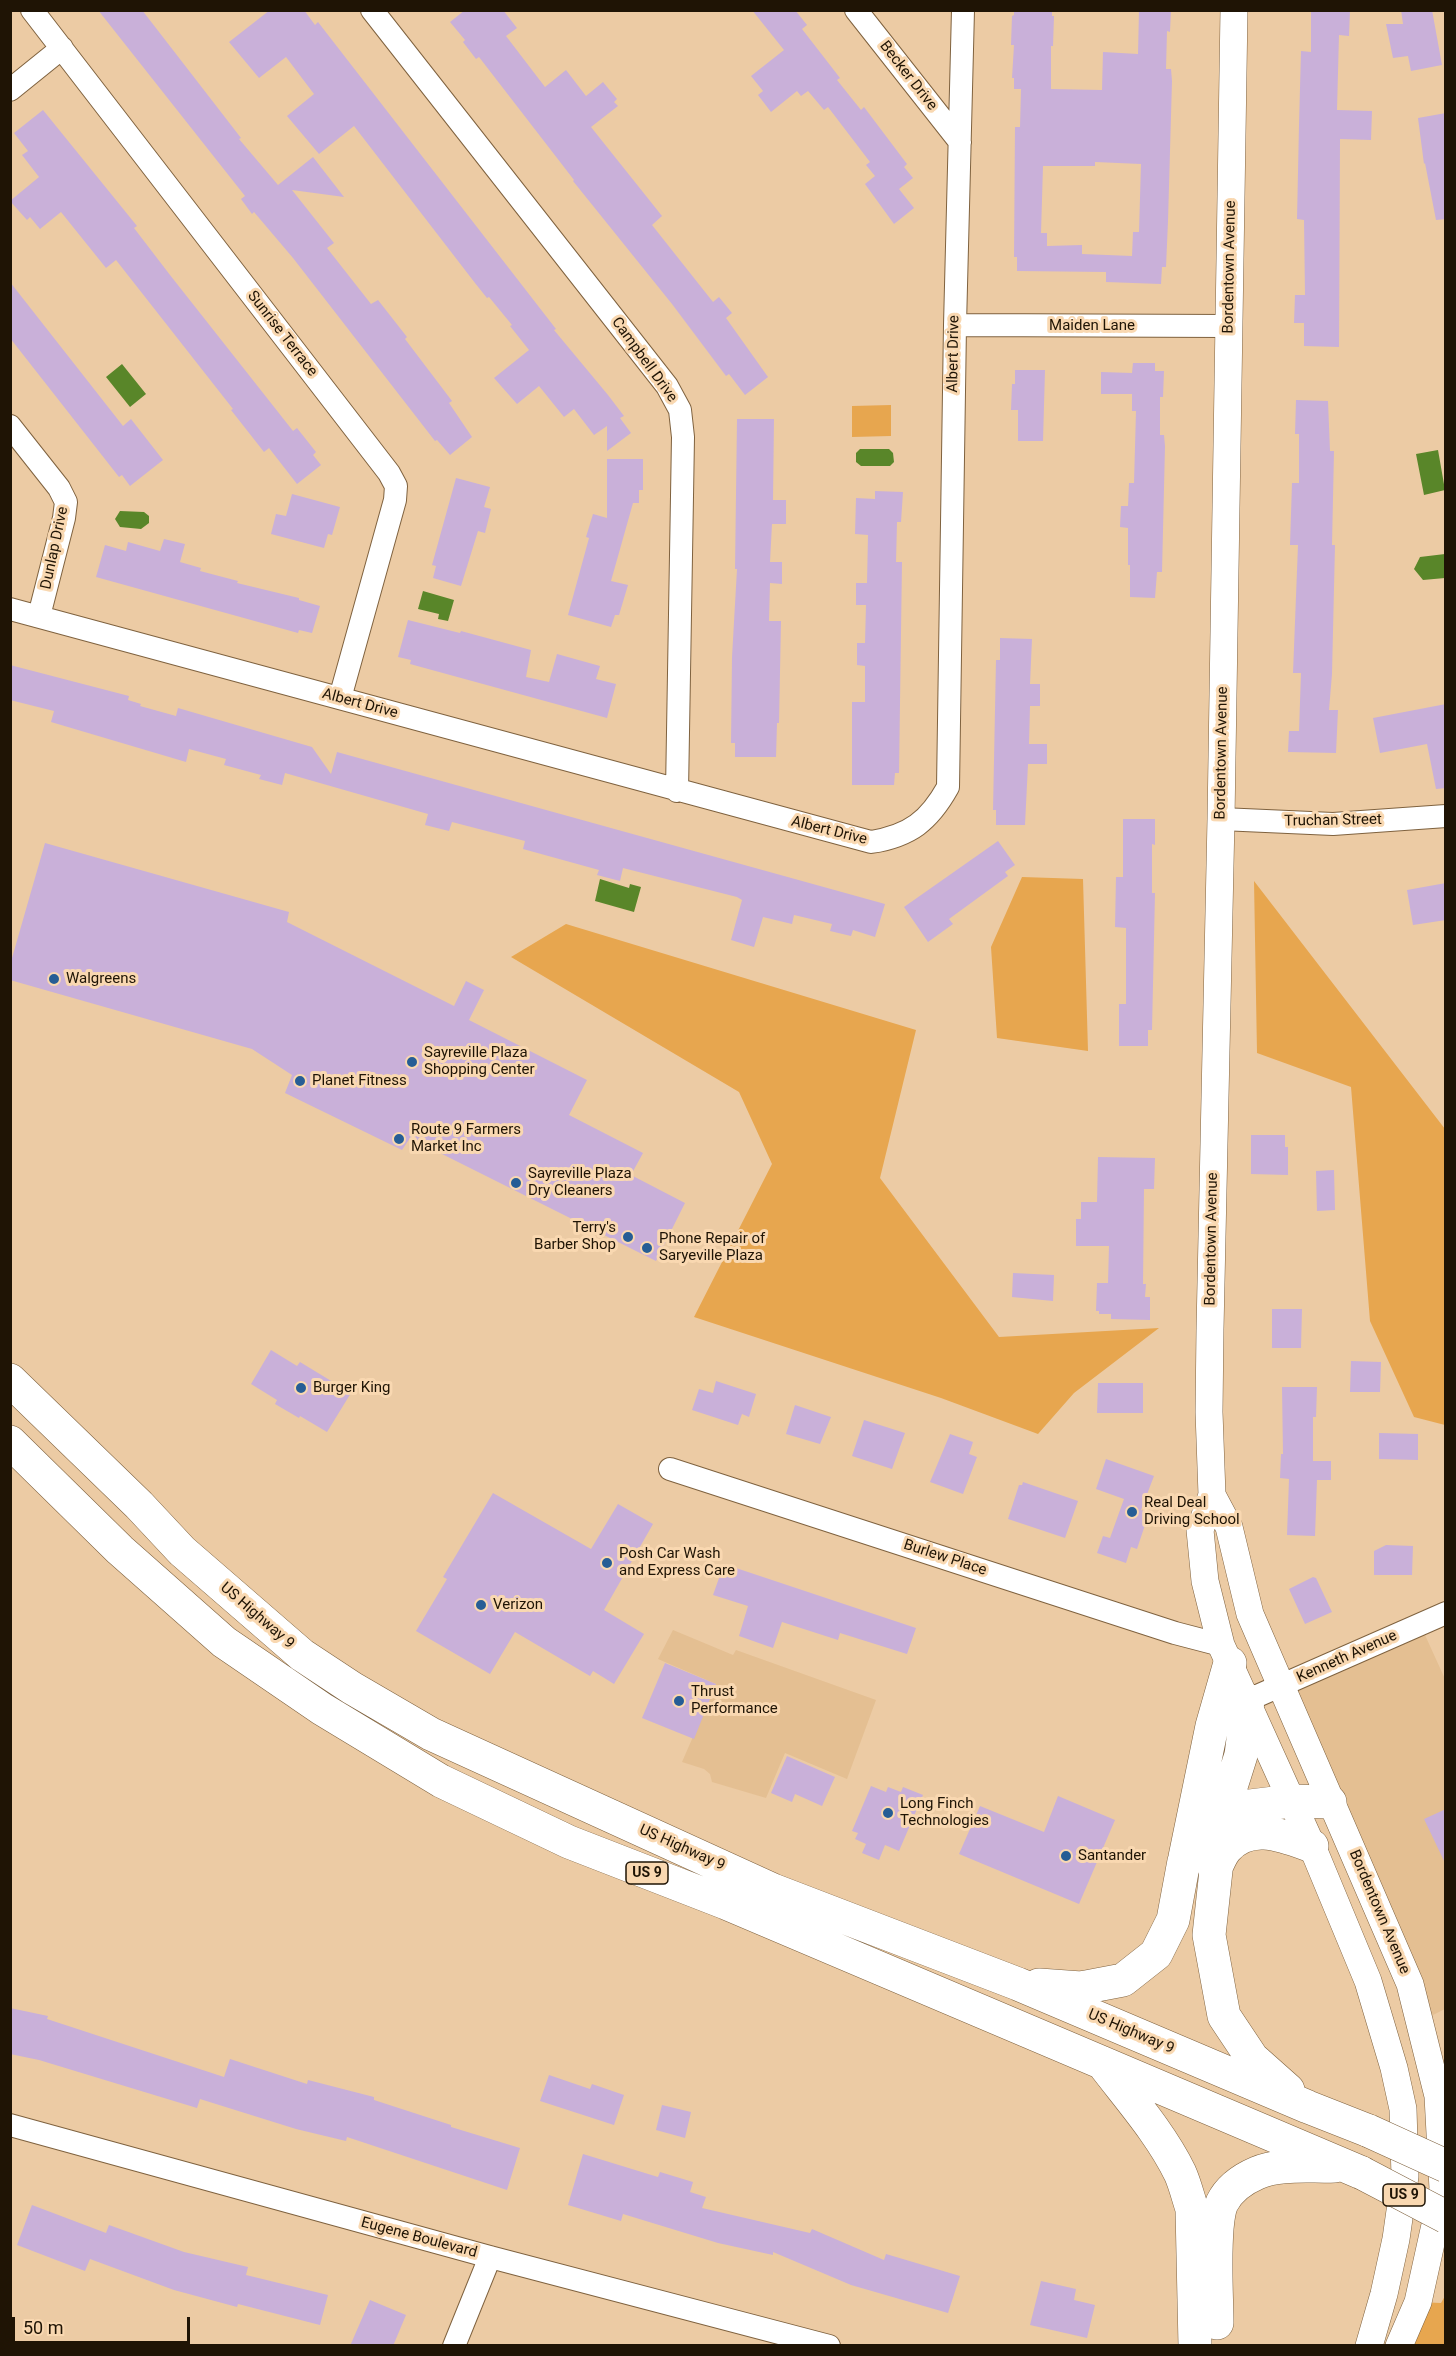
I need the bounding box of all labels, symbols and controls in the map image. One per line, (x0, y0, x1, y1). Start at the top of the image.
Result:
street label: Becker Drive (875, 38, 941, 114)
street label: Bordentown Avenue (1220, 200, 1240, 334)
street label: Sunrise Terrace (243, 288, 321, 380)
street label: Campbell Drive (607, 314, 681, 406)
street label: Albert Drive (944, 315, 964, 393)
street label: Maiden Lane (1049, 317, 1135, 335)
street label: Dunlap Drive (37, 505, 73, 591)
street label: Albert Drive (320, 685, 400, 723)
street label: Bordentown Avenue (1212, 686, 1232, 820)
street label: Truchan Street (1284, 811, 1382, 831)
street label: Albert Drive (789, 813, 869, 849)
place label: Walgreens (66, 970, 136, 988)
marker: Walgreens (47, 972, 61, 986)
place label: Sayreville Plaza Shopping Center (424, 1044, 535, 1079)
marker: Sayreville Plaza Shopping Center (405, 1055, 419, 1069)
place label: Planet Fitness (312, 1072, 407, 1090)
marker: Planet Fitness (293, 1074, 307, 1088)
place label: Route 9 Farmers Market Inc (411, 1121, 521, 1156)
marker: Route 9 Farmers Market Inc (392, 1132, 406, 1146)
place label: Sayreville Plaza Dry Cleaners (528, 1165, 632, 1200)
street label: Bordentown Avenue (1202, 1172, 1222, 1306)
marker: Sayreville Plaza Dry Cleaners (509, 1176, 523, 1190)
place label: Terry's Barber Shop (534, 1219, 616, 1254)
marker: Terry's Barber Shop (621, 1230, 635, 1244)
place label: Phone Repair of Saryeville Plaza (659, 1230, 765, 1265)
marker: Phone Repair of Saryeville Plaza (640, 1241, 654, 1255)
place label: Burger King (313, 1379, 391, 1397)
marker: Burger King (294, 1381, 308, 1395)
place label: Real Deal Driving School (1144, 1494, 1240, 1529)
marker: Real Deal Driving School (1125, 1505, 1139, 1519)
street label: Burlew Place (901, 1536, 989, 1580)
place label: Posh Car Wash and Express Care (619, 1545, 735, 1580)
marker: Posh Car Wash and Express Care (600, 1556, 614, 1570)
street label: US Highway 9 (216, 1579, 298, 1653)
place label: Verizon (493, 1596, 543, 1614)
marker: Verizon (474, 1598, 488, 1612)
street label: Kenneth Avenue (1294, 1627, 1400, 1687)
place label: Thrust Performance (691, 1683, 778, 1718)
marker: Thrust Performance (672, 1694, 686, 1708)
place label: Long Finch Technologies (900, 1795, 989, 1830)
marker: Long Finch Technologies (881, 1806, 895, 1820)
street label: US Highway 9 (636, 1821, 728, 1875)
place label: Santander (1078, 1847, 1146, 1865)
street label: Bordentown Avenue (1345, 1847, 1413, 1977)
marker: Santander (1059, 1849, 1073, 1863)
road number: US 9 (626, 1862, 668, 1884)
street label: US Highway 9 (1085, 2006, 1177, 2058)
road number: US 9 (1383, 2184, 1425, 2206)
street label: Eugene Boulevard (359, 2214, 479, 2262)
scale bar (15, 2305, 194, 2343)
text: 50 m (23, 2317, 63, 2338)

